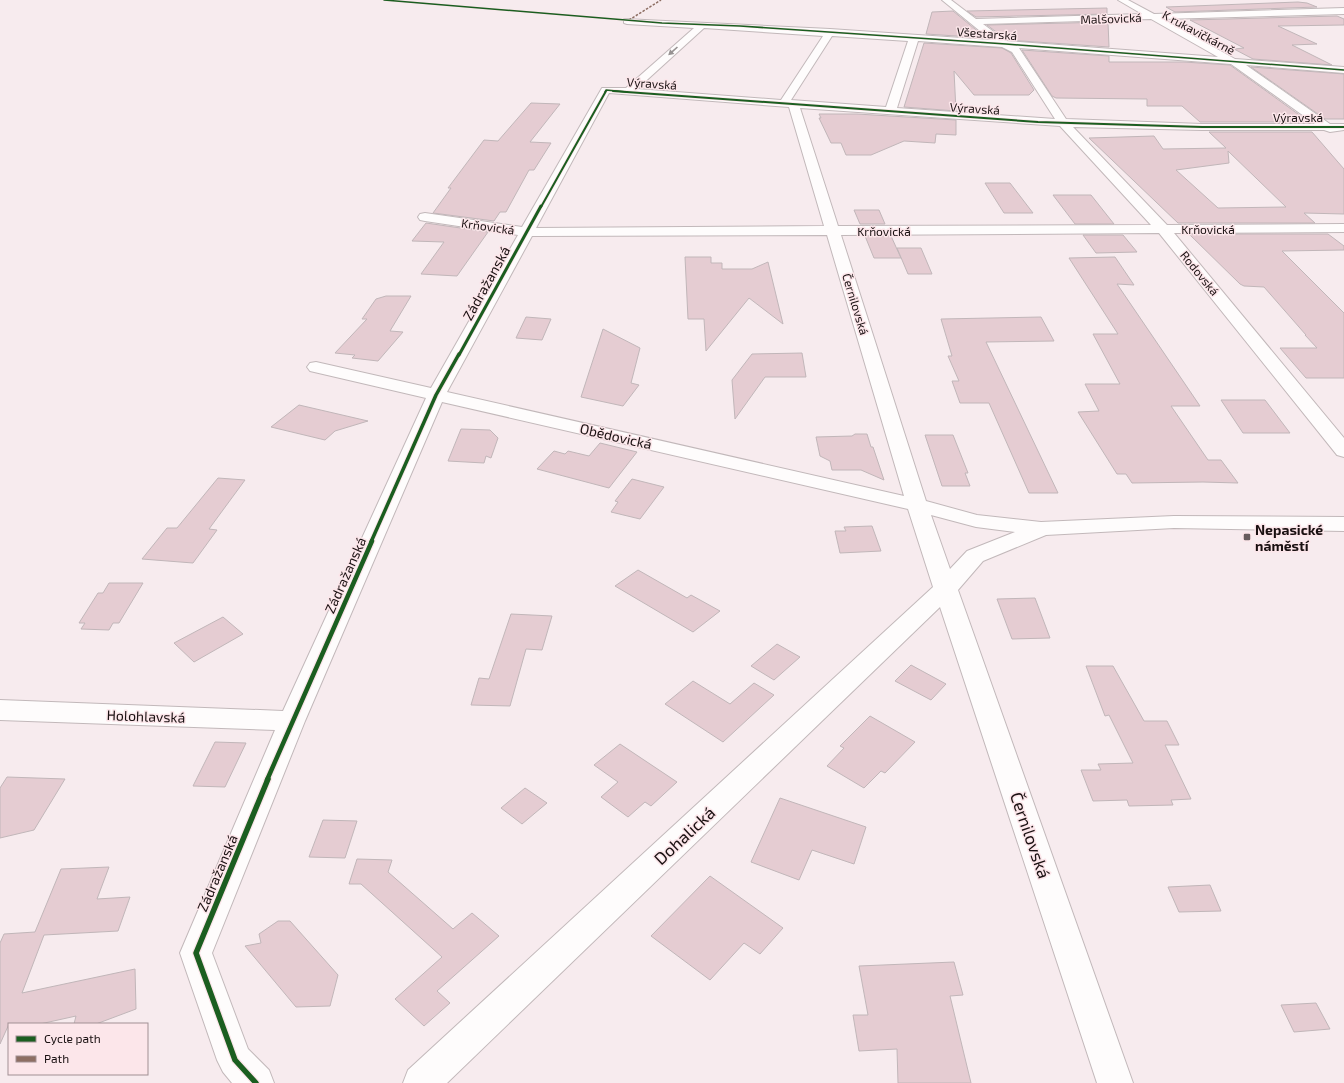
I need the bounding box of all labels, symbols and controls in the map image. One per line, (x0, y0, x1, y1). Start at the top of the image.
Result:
street label: K rukavičkárně (1160, 7, 1238, 57)
street label: Malšovická (1080, 10, 1142, 26)
street label: Všestarská (956, 24, 1018, 42)
one-way arrow (668, 47, 678, 56)
street label: Výravská (626, 74, 678, 92)
street label: Výravská (949, 99, 1001, 117)
street label: Výravská (1273, 110, 1323, 124)
street label: Krňovická (461, 215, 515, 237)
street label: Krňovická (1181, 222, 1235, 236)
street label: Krňovická (857, 224, 911, 238)
street label: Zádražanská (459, 243, 513, 323)
street label: Rodovská (1178, 248, 1222, 298)
street label: Černilovská (840, 272, 872, 336)
street label: Obědovická (578, 419, 654, 453)
place label: Nepasické náměstí (1255, 521, 1323, 554)
marker: Nepasické náměstí (1242, 532, 1252, 542)
street label: Zádražanská (321, 534, 369, 616)
street label: Holohlavská (106, 706, 186, 726)
street label: Černilovská (1007, 789, 1055, 881)
street label: Dohalická (649, 802, 719, 868)
street label: Zádražanská (193, 832, 241, 914)
legend (8, 1023, 148, 1075)
text: Cycle path (44, 1031, 101, 1045)
text: Path (44, 1051, 69, 1065)

